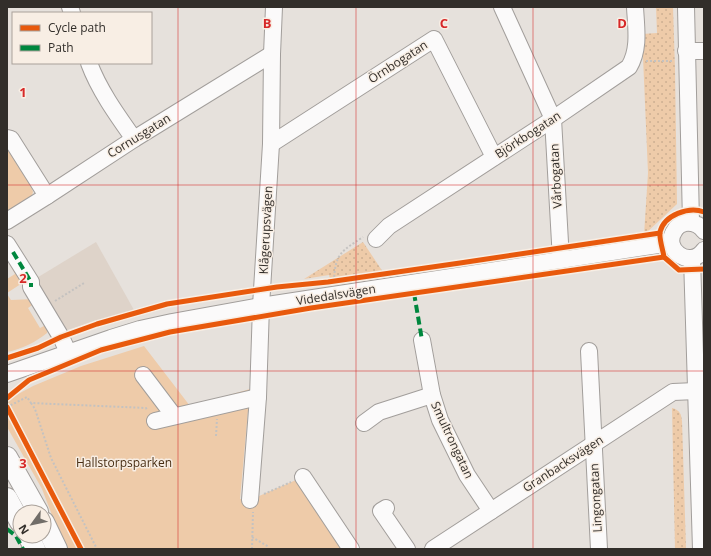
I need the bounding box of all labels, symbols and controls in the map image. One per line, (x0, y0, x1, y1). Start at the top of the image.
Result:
legend (12, 12, 152, 64)
text: B (263, 14, 272, 32)
text: C (440, 14, 448, 32)
text: D (617, 14, 627, 32)
text: Cycle path (48, 19, 106, 36)
street label: Örnbogatan (365, 36, 431, 87)
text: Path (48, 39, 74, 56)
text: 1 (19, 83, 27, 101)
street label: Björkbogatan (492, 107, 564, 162)
street label: Cornusgatan (104, 109, 174, 162)
street label: Vårbogatan (545, 143, 566, 209)
street label: Klågerupsvägen (255, 185, 276, 275)
text: 2 (19, 269, 27, 287)
street label: Videdalsvägen (295, 280, 377, 309)
street label: Smultrongatan (427, 398, 478, 481)
street label: Granbacksvägen (519, 431, 606, 496)
text: 3 (19, 454, 27, 472)
park label: Hallstorpsparken (76, 454, 172, 471)
street label: Lingongatan (585, 463, 606, 533)
north arrow (12, 504, 52, 544)
text: N (14, 522, 32, 538)

